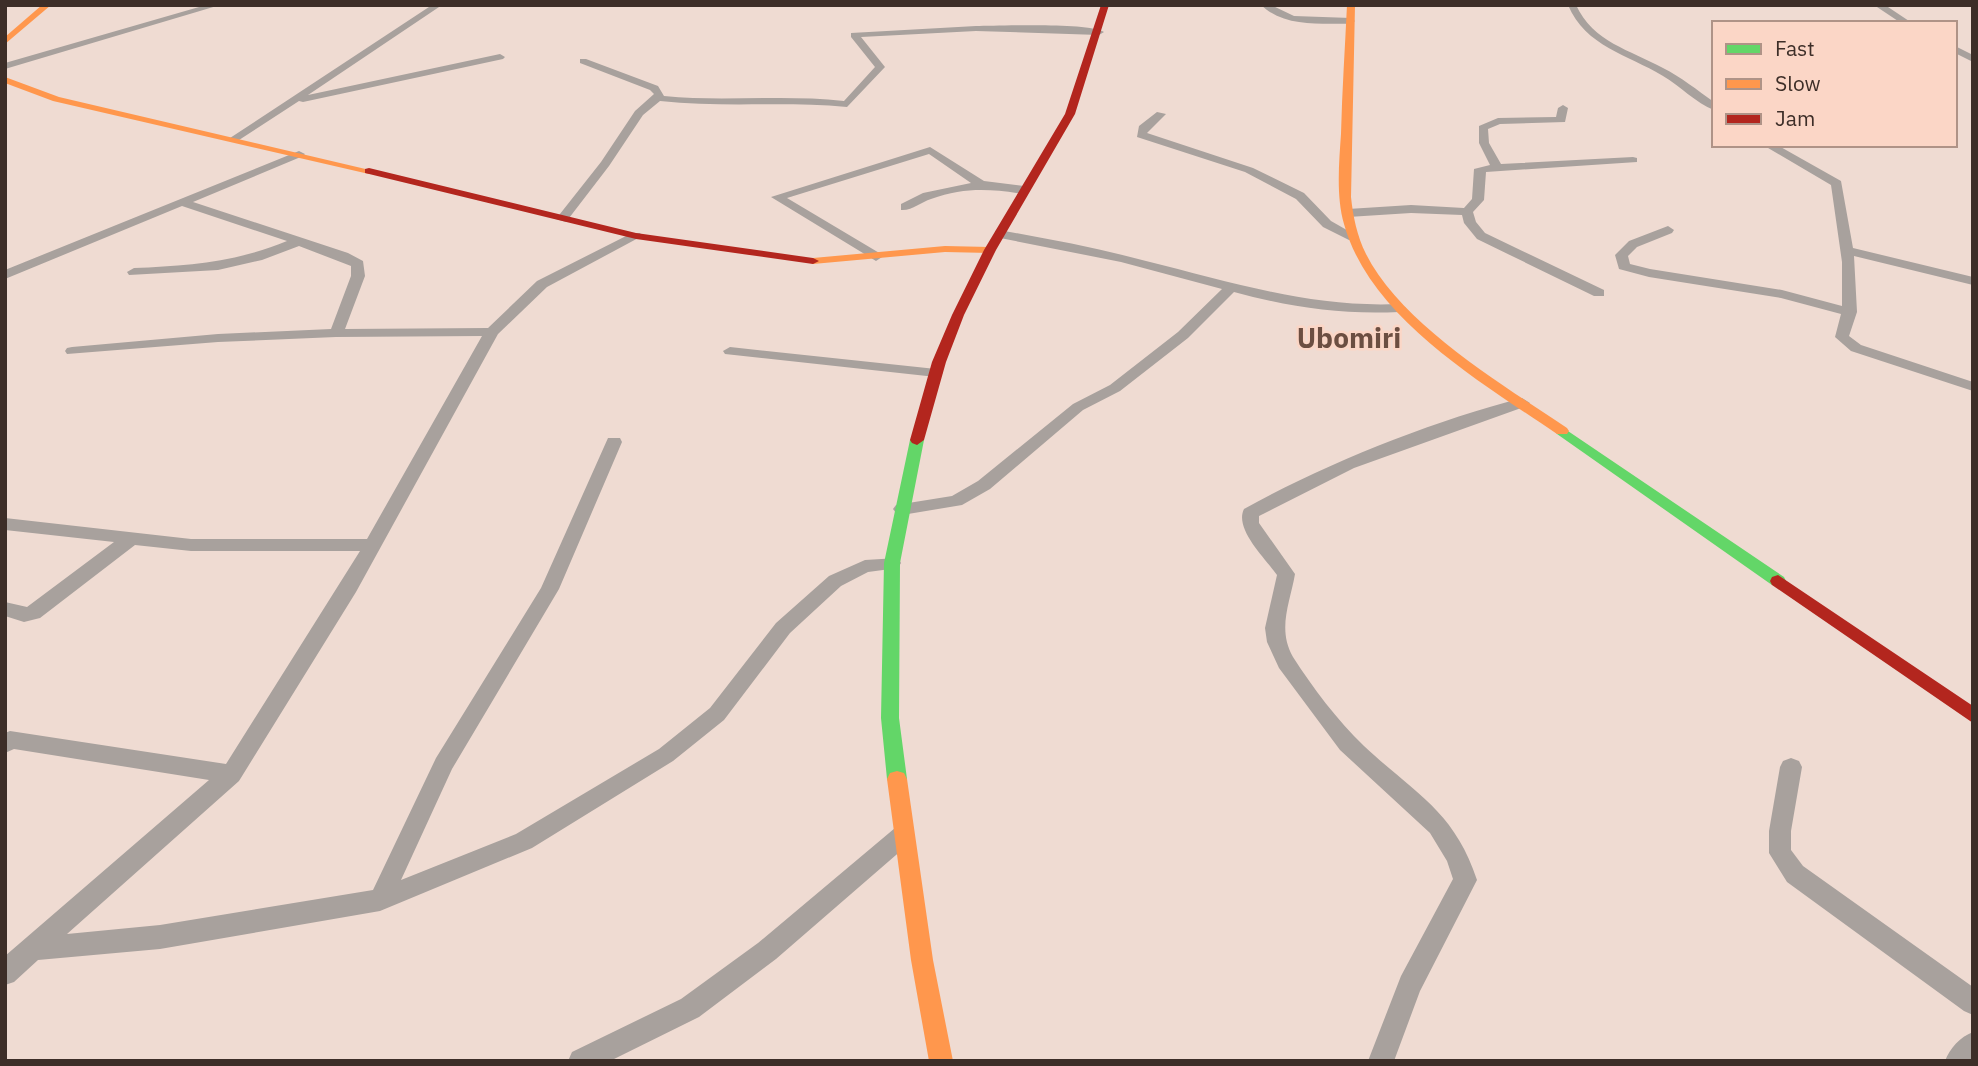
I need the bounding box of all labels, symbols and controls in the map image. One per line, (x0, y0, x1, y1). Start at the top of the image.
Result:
legend (1712, 21, 1957, 147)
text: Fast (1775, 34, 1815, 62)
text: Slow (1775, 69, 1821, 97)
text: Jam (1775, 104, 1815, 132)
district label: Ubomiri (1297, 319, 1401, 356)

